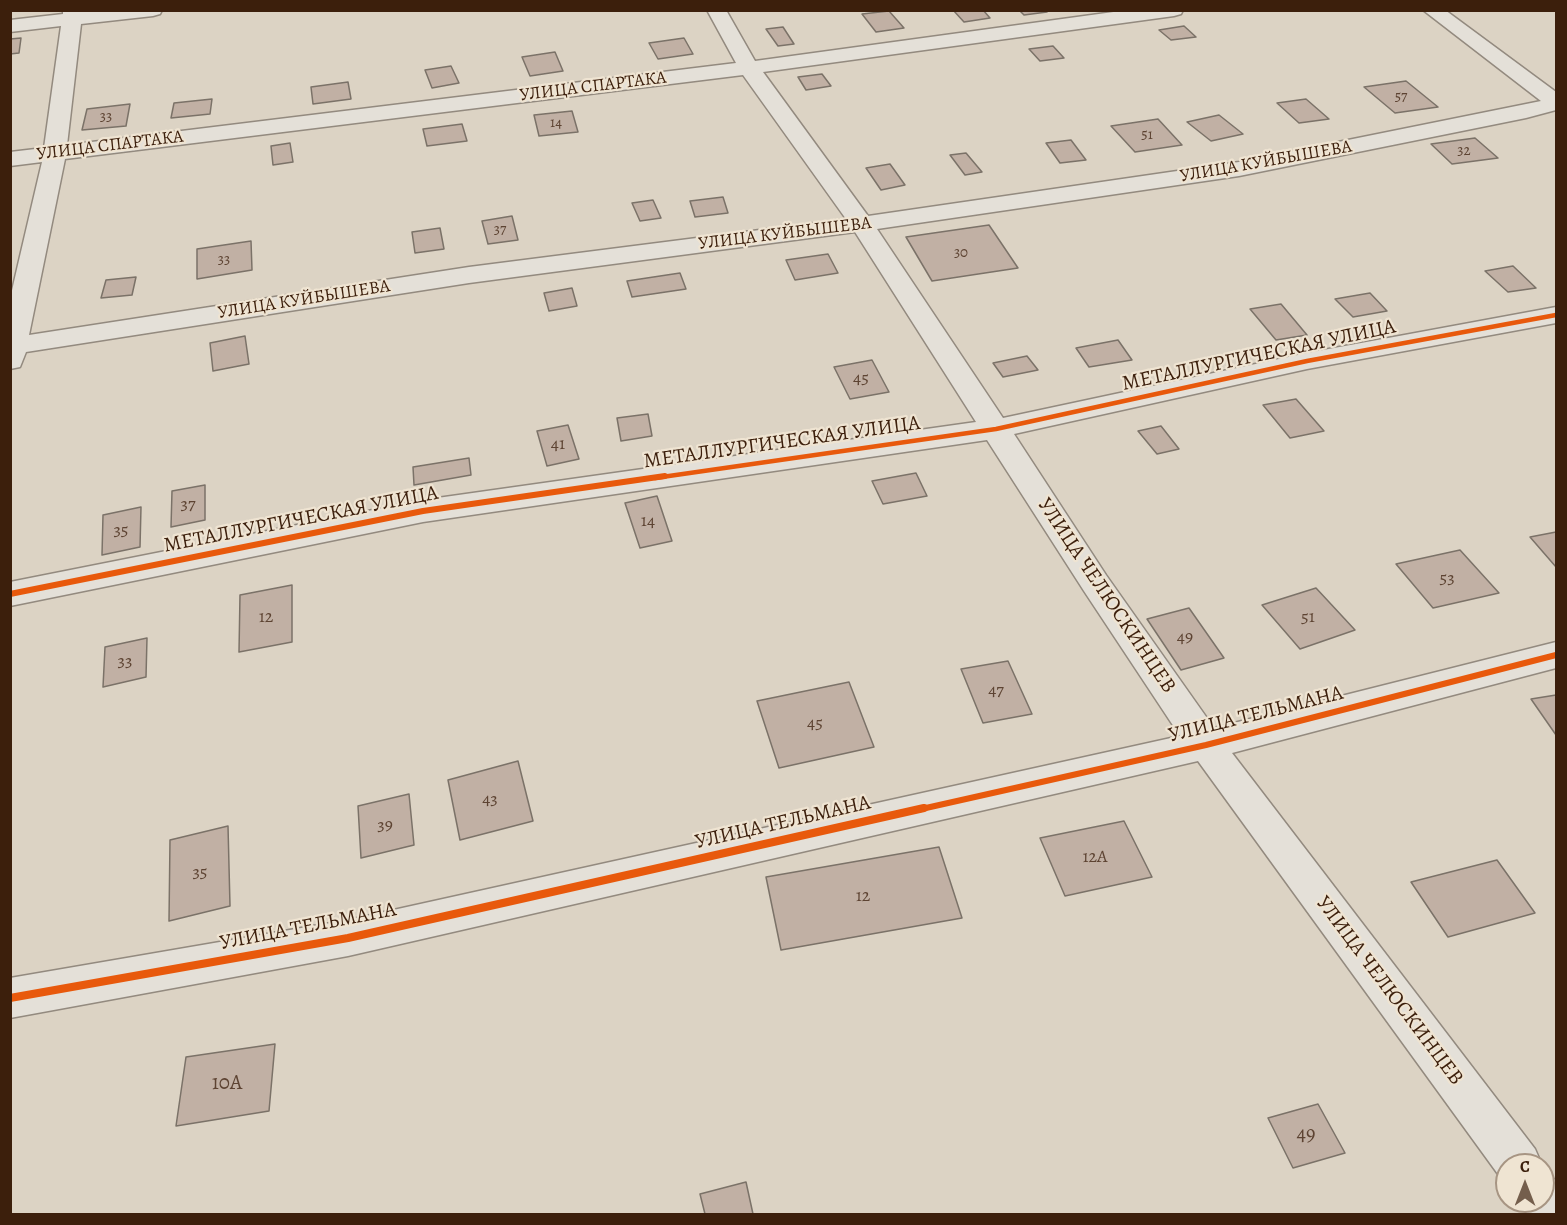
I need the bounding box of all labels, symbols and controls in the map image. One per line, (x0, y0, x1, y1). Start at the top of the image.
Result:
street label: УЛИЦА СПАРТАКА (518, 67, 668, 107)
house number: 57 (1395, 88, 1407, 106)
house number: 33 (100, 108, 112, 126)
house number: 14 (550, 114, 562, 132)
street label: УЛИЦА СПАРТАКА (35, 126, 185, 166)
house number: 51 (1141, 126, 1153, 144)
street label: УЛИЦА КУЙБЫШЕВА (1178, 136, 1354, 188)
house number: 32 (1457, 142, 1471, 160)
street label: УЛИЦА КУЙБЫШЕВА (697, 213, 873, 255)
house number: 37 (494, 221, 506, 239)
house number: 30 (954, 244, 968, 262)
house number: 33 (218, 251, 230, 269)
street label: УЛИЦА КУЙБЫШЕВА (216, 276, 392, 324)
street label: МЕТАЛЛУРГИЧЕСКАЯ УЛИЦА (1120, 315, 1398, 397)
house number: 45 (853, 368, 869, 390)
street label: МЕТАЛЛУРГИЧЕСКАЯ УЛИЦА (642, 411, 922, 475)
house number: 41 (551, 434, 565, 456)
street label: МЕТАЛЛУРГИЧЕСКАЯ УЛИЦА (162, 481, 440, 559)
house number: 37 (180, 494, 196, 516)
street label: УЛИЦА ЧЕЛЮСКИНЦЕВ (1031, 494, 1181, 698)
house number: 14 (641, 511, 655, 533)
house number: 35 (113, 520, 129, 542)
house number: 53 (1439, 568, 1455, 590)
house number: 12 (259, 607, 273, 629)
house number: 51 (1301, 607, 1315, 629)
house number: 49 (1177, 627, 1193, 649)
house number: 33 (118, 651, 132, 673)
house number: 47 (988, 680, 1004, 702)
street label: УЛИЦА ТЕЛЬМАНА (1166, 681, 1346, 749)
house number: 45 (807, 713, 823, 735)
house number: 43 (482, 789, 498, 811)
street label: УЛИЦА ТЕЛЬМАНА (693, 791, 873, 855)
house number: 39 (377, 815, 393, 837)
house number: 12А (1082, 847, 1108, 869)
house number: 35 (192, 862, 208, 884)
house number: 12 (856, 886, 870, 908)
street label: УЛИЦА ЧЕЛЮСКИНЦЕВ (1310, 892, 1468, 1090)
street label: УЛИЦА ТЕЛЬМАНА (218, 898, 398, 956)
house number: 10А (212, 1071, 242, 1097)
house number: 49 (1296, 1122, 1316, 1148)
north arrow (1495, 1153, 1555, 1213)
text: С (1520, 1156, 1530, 1178)

